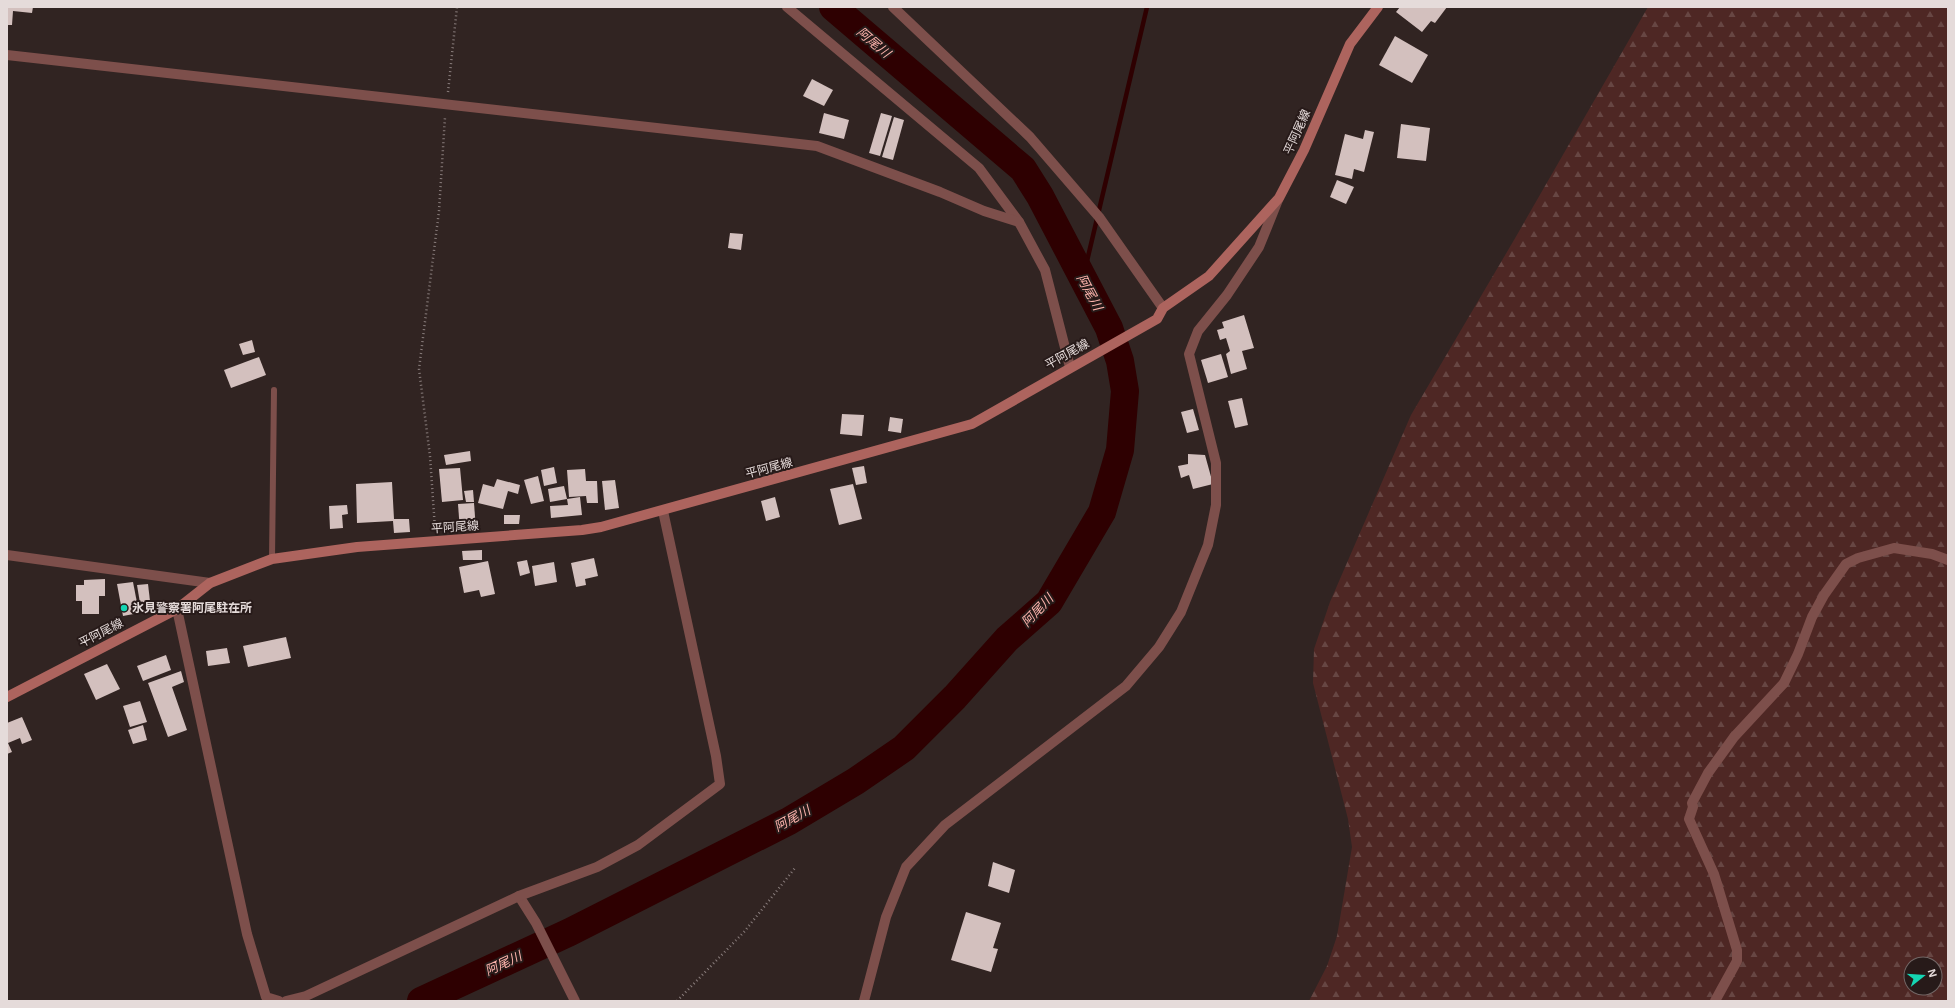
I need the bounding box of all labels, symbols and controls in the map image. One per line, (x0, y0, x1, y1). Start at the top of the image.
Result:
water label: 阿尾川 (854, 24, 895, 62)
street label: 平阿尾線 (1281, 107, 1313, 157)
water label: 阿尾川 (1074, 271, 1106, 315)
street label: 平阿尾線 (1043, 336, 1091, 372)
street label: 平阿尾線 (744, 455, 794, 481)
street label: 平阿尾線 (431, 518, 479, 536)
water label: 阿尾川 (1018, 590, 1058, 630)
place label: 氷見警察署阿尾駐在所 (132, 601, 252, 615)
marker: 氷見警察署阿尾駐在所 (119, 603, 129, 613)
street label: 平阿尾線 (76, 616, 126, 650)
water label: 阿尾川 (772, 801, 815, 834)
water label: 阿尾川 (482, 948, 526, 978)
north arrow (1903, 956, 1943, 996)
text: N (1926, 968, 1939, 979)

